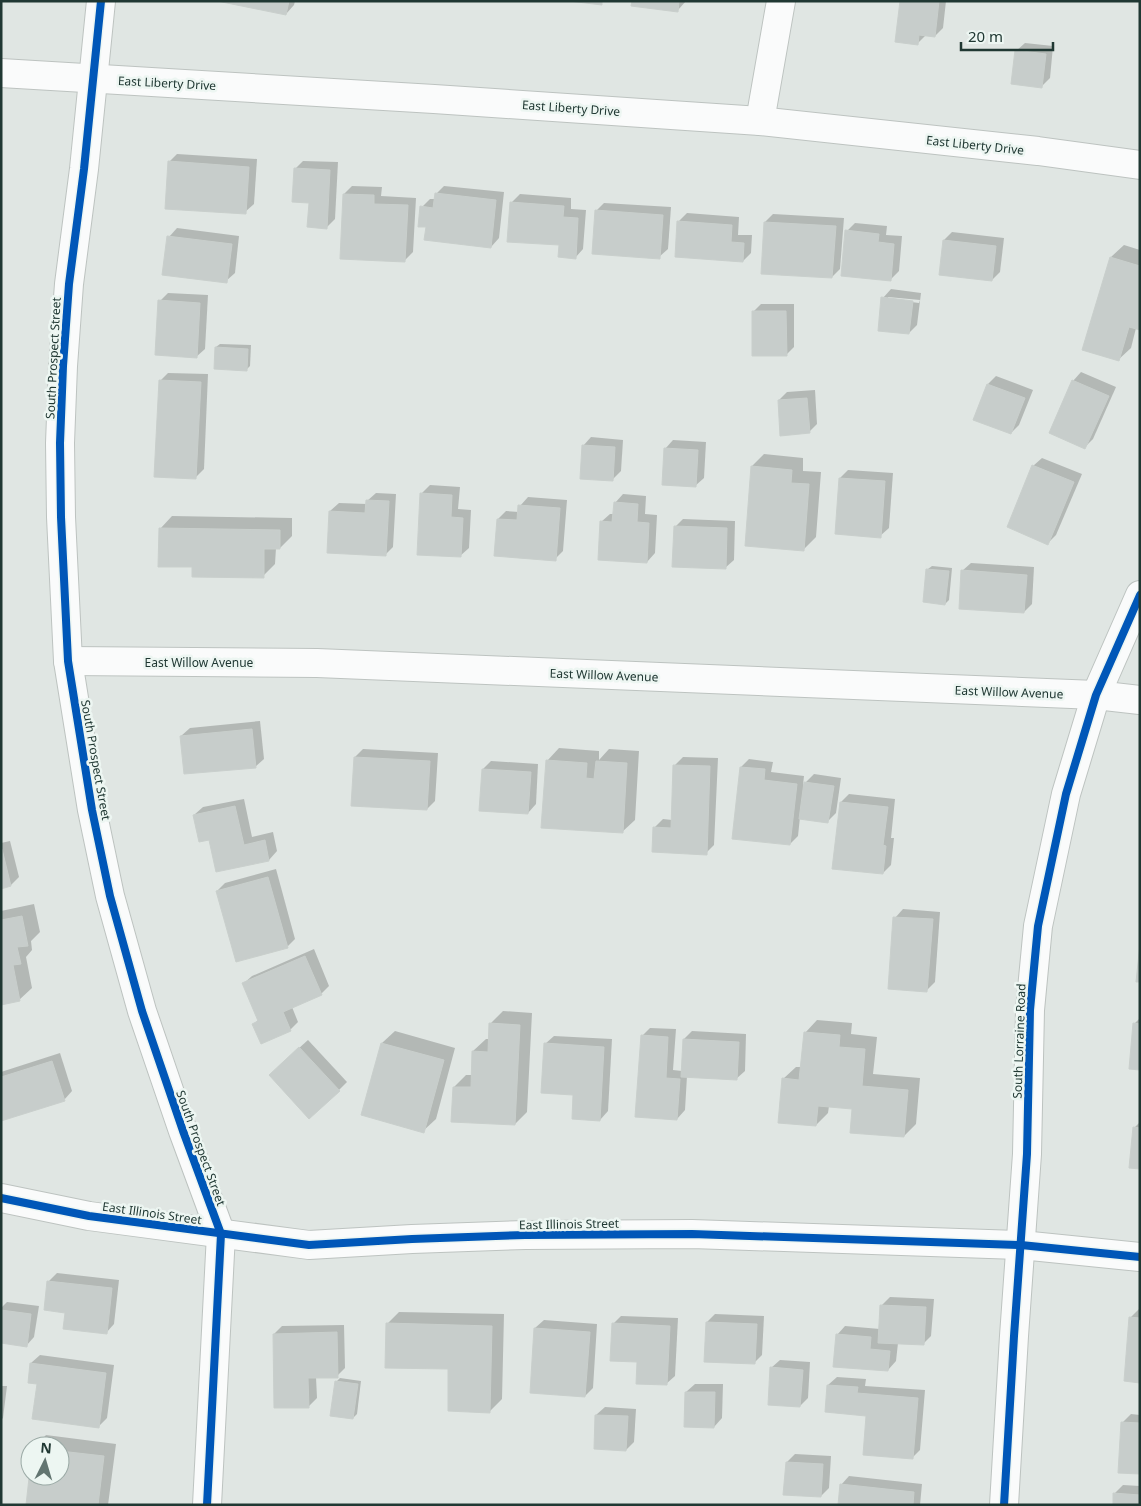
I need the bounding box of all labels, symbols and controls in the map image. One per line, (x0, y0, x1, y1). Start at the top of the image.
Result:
scale bar (961, 20, 1054, 52)
text: 20 m (968, 26, 1003, 46)
street label: East Liberty Drive (117, 72, 217, 94)
street label: East Liberty Drive (521, 96, 621, 120)
street label: East Liberty Drive (925, 131, 1025, 159)
street label: South Prospect Street (41, 296, 65, 419)
street label: East Willow Avenue (145, 654, 254, 671)
street label: East Willow Avenue (549, 665, 659, 685)
street label: East Willow Avenue (954, 682, 1064, 702)
street label: South Prospect Street (77, 698, 115, 822)
street label: South Lorraine Road (1008, 983, 1030, 1099)
street label: South Prospect Street (172, 1088, 230, 1209)
street label: East Illinois Street (101, 1198, 203, 1228)
street label: East Illinois Street (519, 1215, 620, 1233)
north arrow (20, 1436, 70, 1486)
text: N (40, 1438, 53, 1458)

